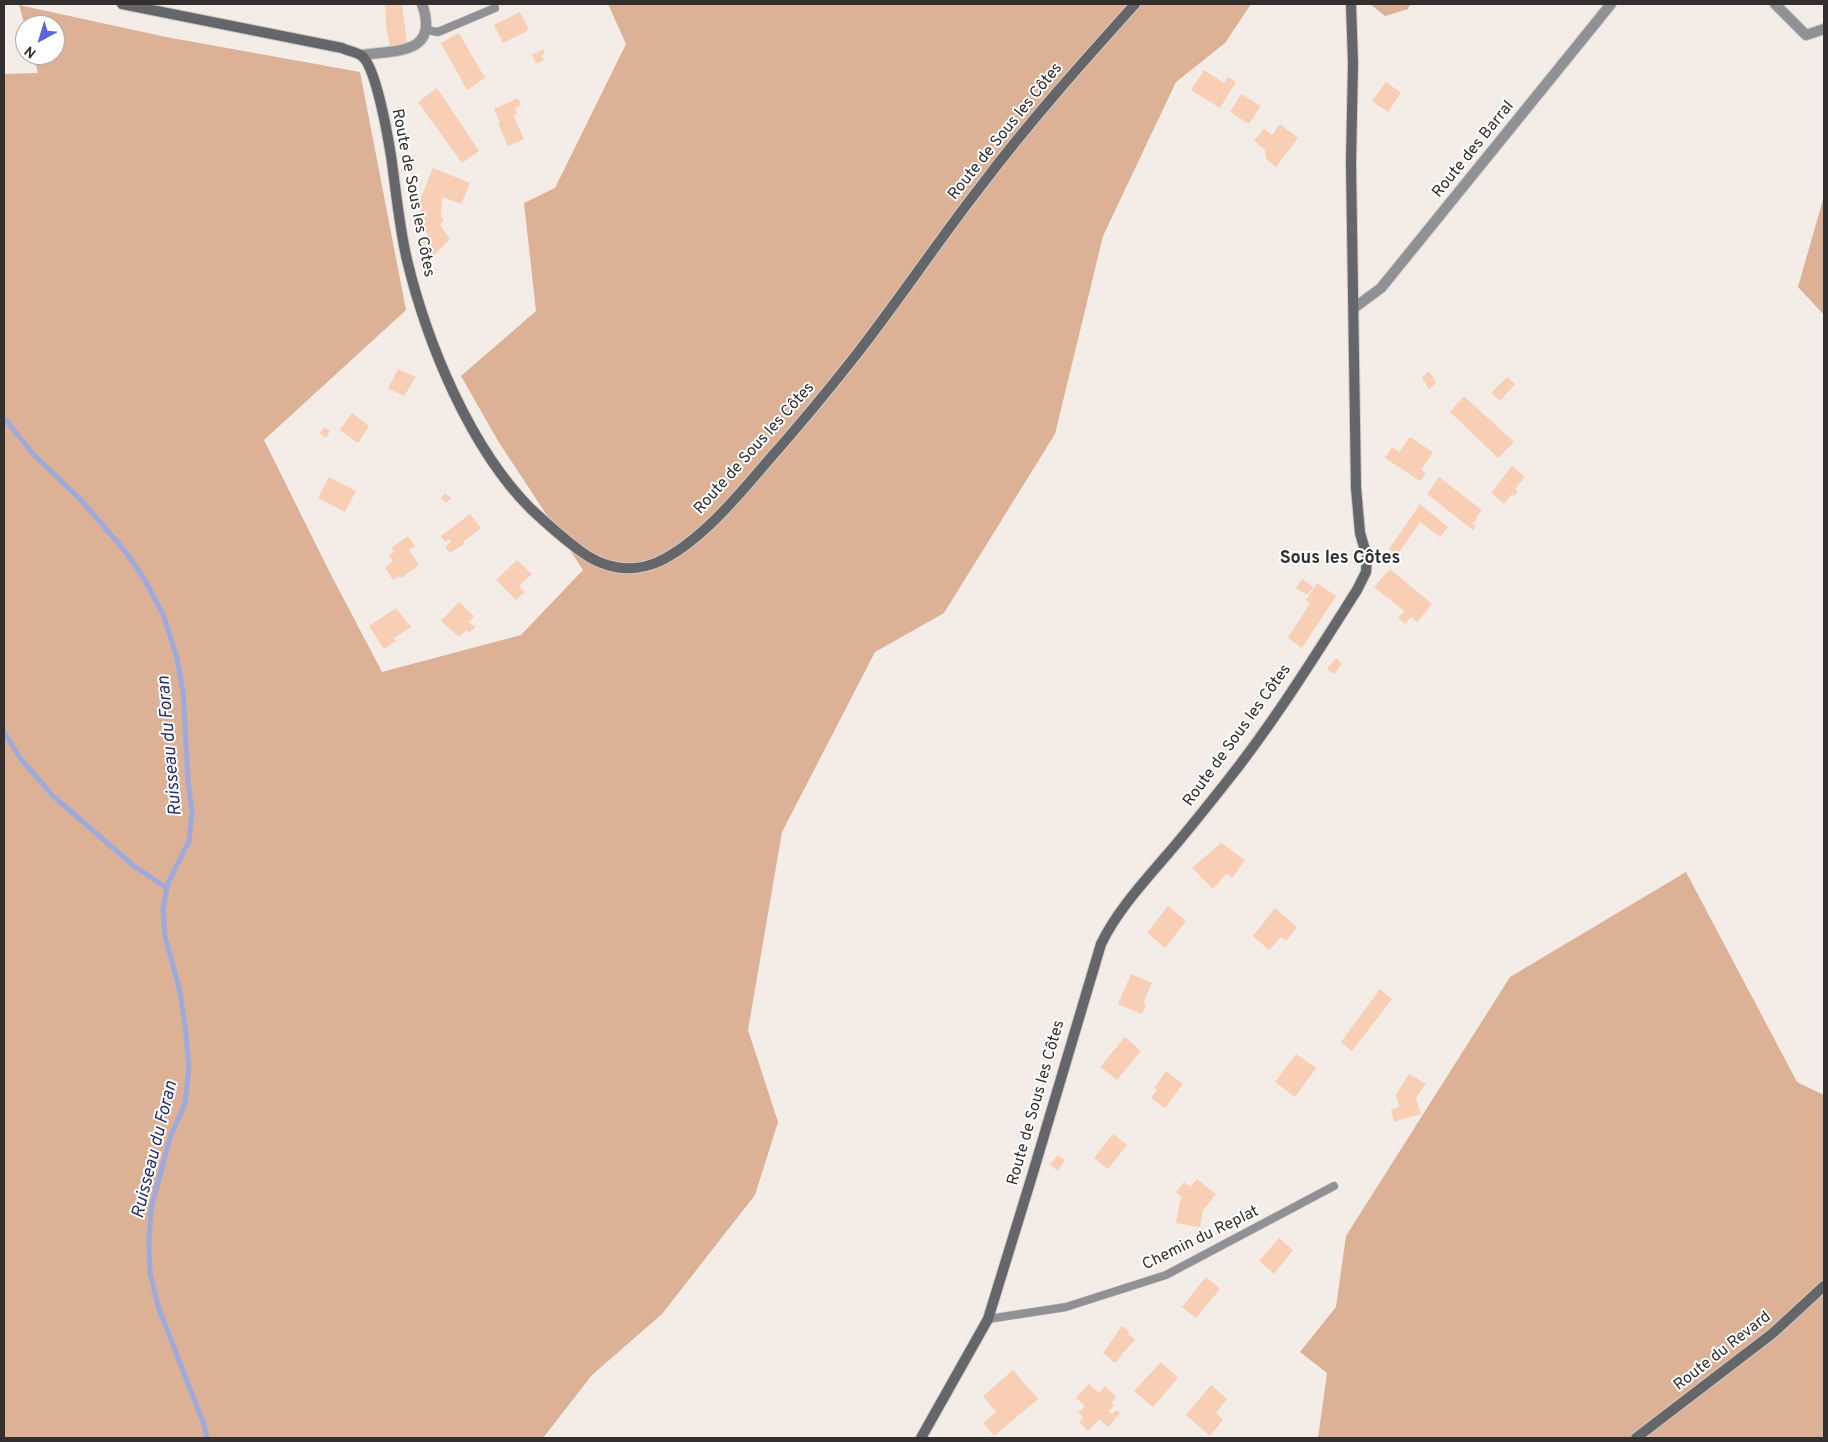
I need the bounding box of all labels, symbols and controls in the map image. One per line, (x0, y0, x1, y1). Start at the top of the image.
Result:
north arrow (15, 15, 65, 65)
text: N (22, 41, 40, 61)
street label: Route de Sous les Côtes (945, 60, 1067, 204)
street label: Route des Barral (1429, 98, 1519, 202)
street label: Route de Sous les Côtes (386, 107, 438, 279)
street label: Route de Sous les Côtes (691, 379, 819, 519)
district label: Sous les Côtes (1280, 548, 1400, 570)
street label: Route de Sous les Côtes (1180, 661, 1296, 811)
water label: Ruisseau du Foran (154, 675, 188, 817)
street label: Route de Sous les Côtes (1004, 1018, 1070, 1188)
water label: Ruisseau du Foran (128, 1079, 184, 1221)
street label: Chemin du Replat (1140, 1203, 1262, 1275)
street label: Route du Revard (1671, 1308, 1775, 1396)

